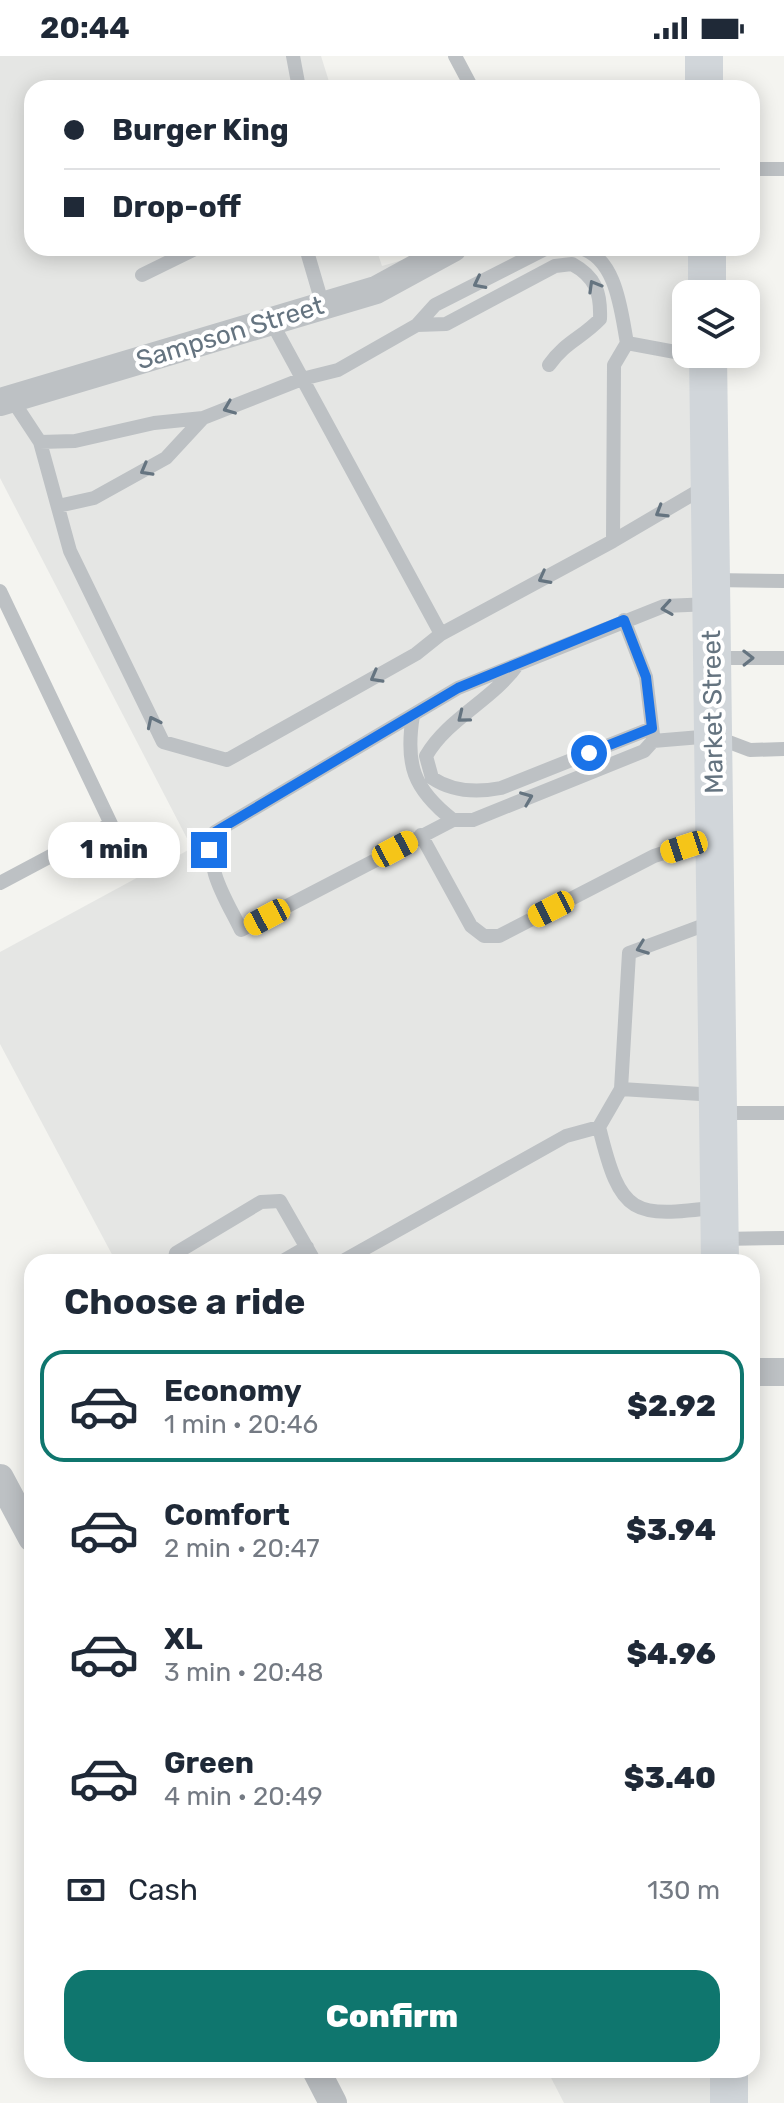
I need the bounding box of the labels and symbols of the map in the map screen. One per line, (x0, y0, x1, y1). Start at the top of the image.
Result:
one-way arrow (473, 273, 488, 288)
one-way arrow (589, 280, 604, 294)
street label: Sampson Street (132, 290, 328, 376)
one-way arrow (223, 398, 237, 415)
one-way arrow (140, 460, 155, 476)
one-way arrow (655, 503, 670, 518)
one-way arrow (538, 569, 553, 584)
one-way arrow (660, 599, 673, 616)
street label: Market Street (696, 630, 730, 794)
one-way arrow (742, 649, 755, 667)
one-way arrow (371, 667, 385, 683)
one-way arrow (457, 707, 472, 722)
one-way arrow (147, 716, 163, 731)
route start (571, 735, 607, 771)
one-way arrow (519, 791, 533, 808)
callout: 1 min (49, 822, 181, 878)
car (368, 827, 422, 871)
car (657, 828, 711, 866)
route end (191, 832, 227, 868)
car (524, 887, 578, 931)
car (240, 895, 294, 939)
one-way arrow (636, 938, 650, 955)

